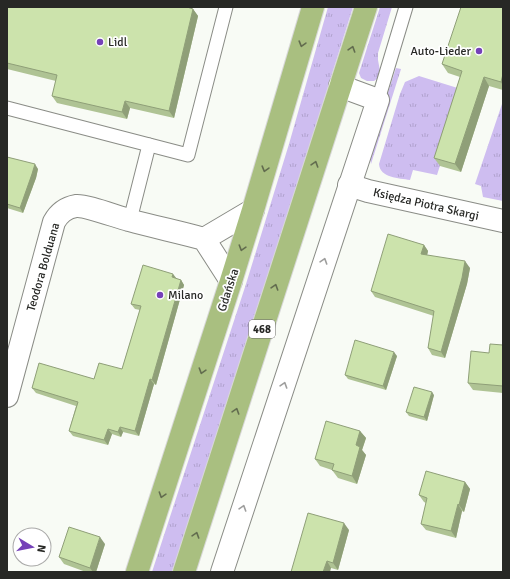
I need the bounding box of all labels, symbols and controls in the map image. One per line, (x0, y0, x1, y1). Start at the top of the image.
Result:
place label: Lidl (108, 35, 128, 50)
marker: Lidl (95, 37, 105, 47)
one-way arrow (298, 41, 307, 48)
place label: Auto-Lieder (411, 44, 472, 59)
one-way arrow (347, 46, 356, 53)
marker: Auto-Lieder (474, 46, 484, 56)
one-way arrow (310, 160, 319, 167)
one-way arrow (261, 165, 270, 172)
street label: Księdza Piotra Skargi (371, 185, 480, 224)
street label: Teodora Bolduana (24, 221, 63, 313)
one-way arrow (238, 244, 247, 251)
one-way arrow (319, 258, 328, 265)
street label: Gdańska (215, 267, 242, 313)
one-way arrow (271, 284, 279, 291)
place label: Milano (168, 288, 203, 303)
marker: Milano (155, 290, 165, 300)
road number: 468 (249, 320, 275, 338)
one-way arrow (198, 368, 207, 375)
one-way arrow (279, 381, 288, 388)
one-way arrow (231, 408, 239, 415)
one-way arrow (158, 491, 167, 498)
one-way arrow (238, 505, 247, 512)
north arrow (12, 527, 52, 567)
one-way arrow (191, 532, 200, 539)
text: N (34, 544, 48, 554)

